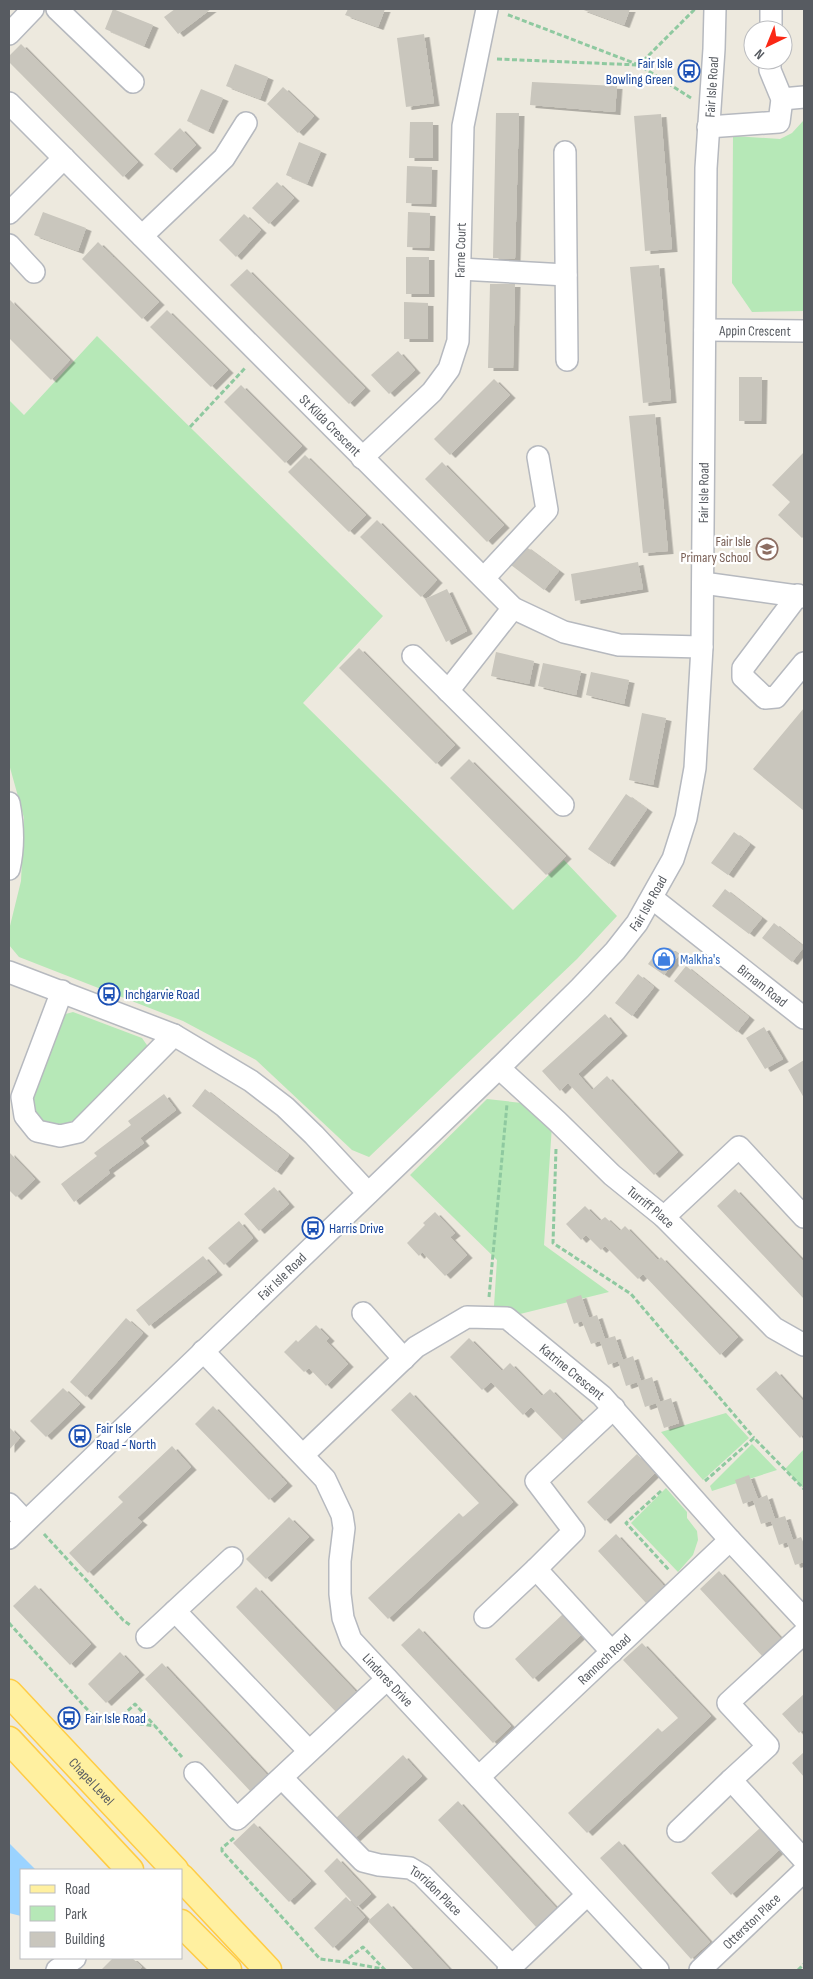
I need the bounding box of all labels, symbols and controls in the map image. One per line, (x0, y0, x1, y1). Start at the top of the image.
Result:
north arrow (743, 20, 793, 70)
text: N (751, 45, 768, 63)
place label: Fair Isle Bowling Green (606, 55, 673, 88)
street label: Fair Isle Road (701, 56, 722, 118)
bus stop icon: Fair Isle Bowling Green (677, 59, 701, 83)
street label: Farne Court (451, 222, 469, 278)
street label: Appin Crescent (718, 322, 791, 339)
street label: St Kilda Crescent (296, 391, 365, 459)
street label: Fair Isle Road (695, 462, 712, 523)
place label: Fair Isle Primary School (681, 533, 751, 566)
school or university icon: Fair Isle Primary School (755, 537, 779, 561)
street label: Fair Isle Road (625, 872, 671, 934)
shop icon: Malkha's (652, 947, 676, 971)
place label: Malkha's (680, 951, 720, 968)
street label: Birnam Road (734, 960, 791, 1010)
bus stop icon: Inchgarvie Road (97, 982, 121, 1006)
place label: Inchgarvie Road (125, 986, 200, 1003)
street label: Turriff Place (624, 1182, 678, 1231)
bus stop icon: Harris Drive (301, 1216, 325, 1240)
place label: Harris Drive (329, 1220, 384, 1237)
street label: Fair Isle Road (254, 1249, 310, 1304)
street label: Katrine Crescent (536, 1340, 608, 1403)
place label: Fair Isle Road - North (96, 1420, 156, 1453)
bus stop icon: Fair Isle Road - North (68, 1424, 92, 1448)
street label: Rannoch Road (574, 1630, 634, 1688)
street label: Lindores Drive (359, 1650, 417, 1710)
bus stop icon: Fair Isle Road (57, 1706, 81, 1730)
place label: Fair Isle Road (85, 1710, 146, 1727)
street label: Chapel Level (66, 1754, 118, 1808)
street label: Torridon Place (407, 1861, 466, 1919)
legend (20, 1869, 182, 1959)
text: Road (65, 1880, 90, 1899)
street label: Otterston Place (719, 1890, 784, 1952)
text: Park (65, 1905, 87, 1924)
text: Building (65, 1930, 105, 1949)

